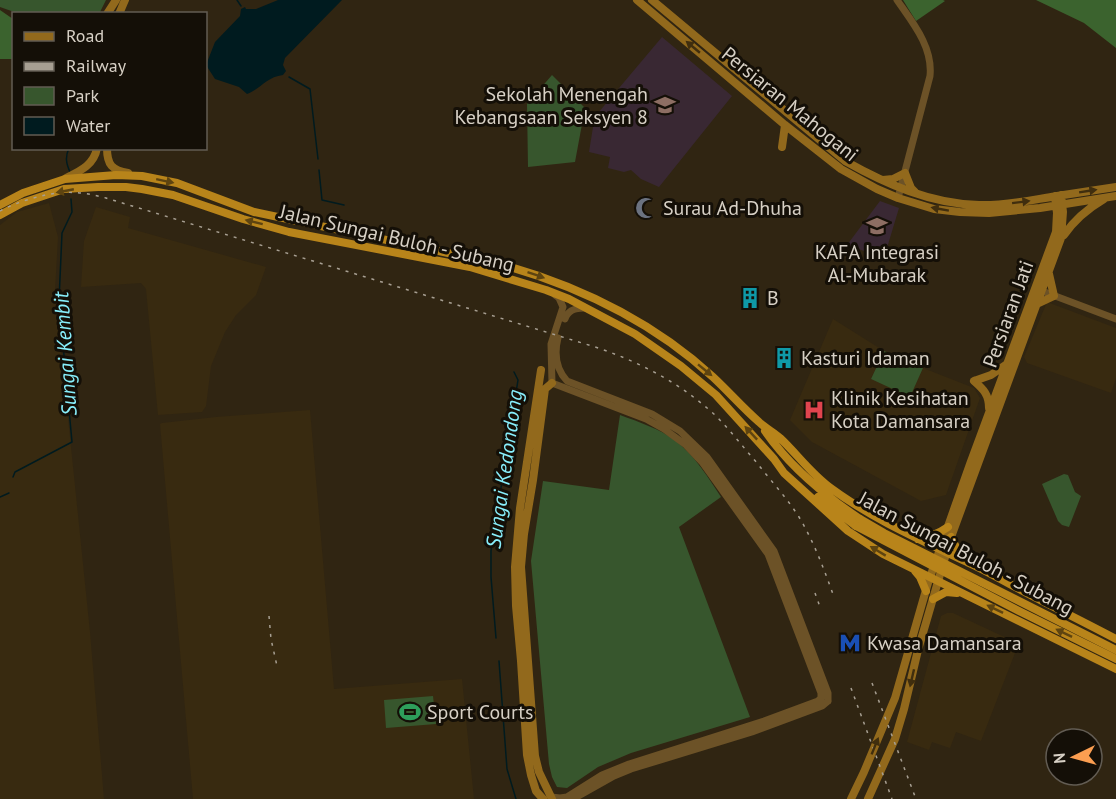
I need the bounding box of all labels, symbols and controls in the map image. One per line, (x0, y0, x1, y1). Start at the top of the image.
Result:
legend (12, 12, 207, 150)
text: Road (66, 24, 104, 47)
one-way arrow (686, 41, 701, 54)
street label: Persiaran Mahogani (716, 41, 864, 167)
text: Railway (66, 54, 127, 77)
place label: Sekolah Menengah Kebangsaan Seksyen 8 (454, 81, 648, 130)
text: Park (66, 84, 99, 107)
school or university icon: Sekolah Menengah Kebangsaan Seksyen 8 (653, 93, 677, 117)
text: Water (66, 114, 110, 137)
one-way arrow (155, 176, 174, 186)
one-way arrow (1079, 186, 1098, 195)
one-way arrow (55, 187, 74, 196)
place label: Surau Ad-Dhuha (663, 195, 802, 221)
mosque icon: Surau Ad-Dhuha (634, 196, 658, 220)
one-way arrow (1012, 197, 1031, 206)
street label: Jalan Sungai Buloh - Subang (276, 198, 517, 278)
one-way arrow (931, 204, 950, 213)
school or university icon: KAFA Integrasi Al-Mubarak (865, 214, 889, 238)
one-way arrow (245, 217, 264, 227)
place label: KAFA Integrasi Al-Mubarak (815, 239, 939, 288)
street label: Persiaran Jati (977, 257, 1039, 371)
one-way arrow (527, 270, 545, 280)
place label: B (767, 285, 779, 311)
building icon: B (738, 286, 762, 310)
water label: Sungai Kembit (47, 290, 83, 417)
place label: Kasturi Idaman (801, 345, 930, 371)
building icon: Kasturi Idaman (772, 346, 796, 370)
one-way arrow (697, 364, 713, 377)
place label: Klinik Kesihatan Kota Damansara (831, 385, 970, 434)
water label: Sungai Kedondong (479, 387, 529, 550)
hospital icon: Klinik Kesihatan Kota Damansara (802, 398, 826, 422)
one-way arrow (745, 426, 758, 441)
street label: Jalan Sungai Buloh - Subang (853, 485, 1078, 621)
one-way arrow (870, 545, 886, 556)
one-way arrow (987, 605, 1004, 614)
one-way arrow (1055, 628, 1072, 638)
place label: Kwasa Damansara (867, 630, 1022, 656)
metro station icon: Kwasa Damansara (838, 631, 862, 655)
one-way arrow (906, 669, 916, 687)
place label: Sport Courts (427, 699, 534, 725)
sports icon: Sport Courts (398, 700, 422, 724)
north arrow (1044, 727, 1104, 787)
one-way arrow (870, 736, 880, 754)
text: N (1049, 752, 1069, 764)

